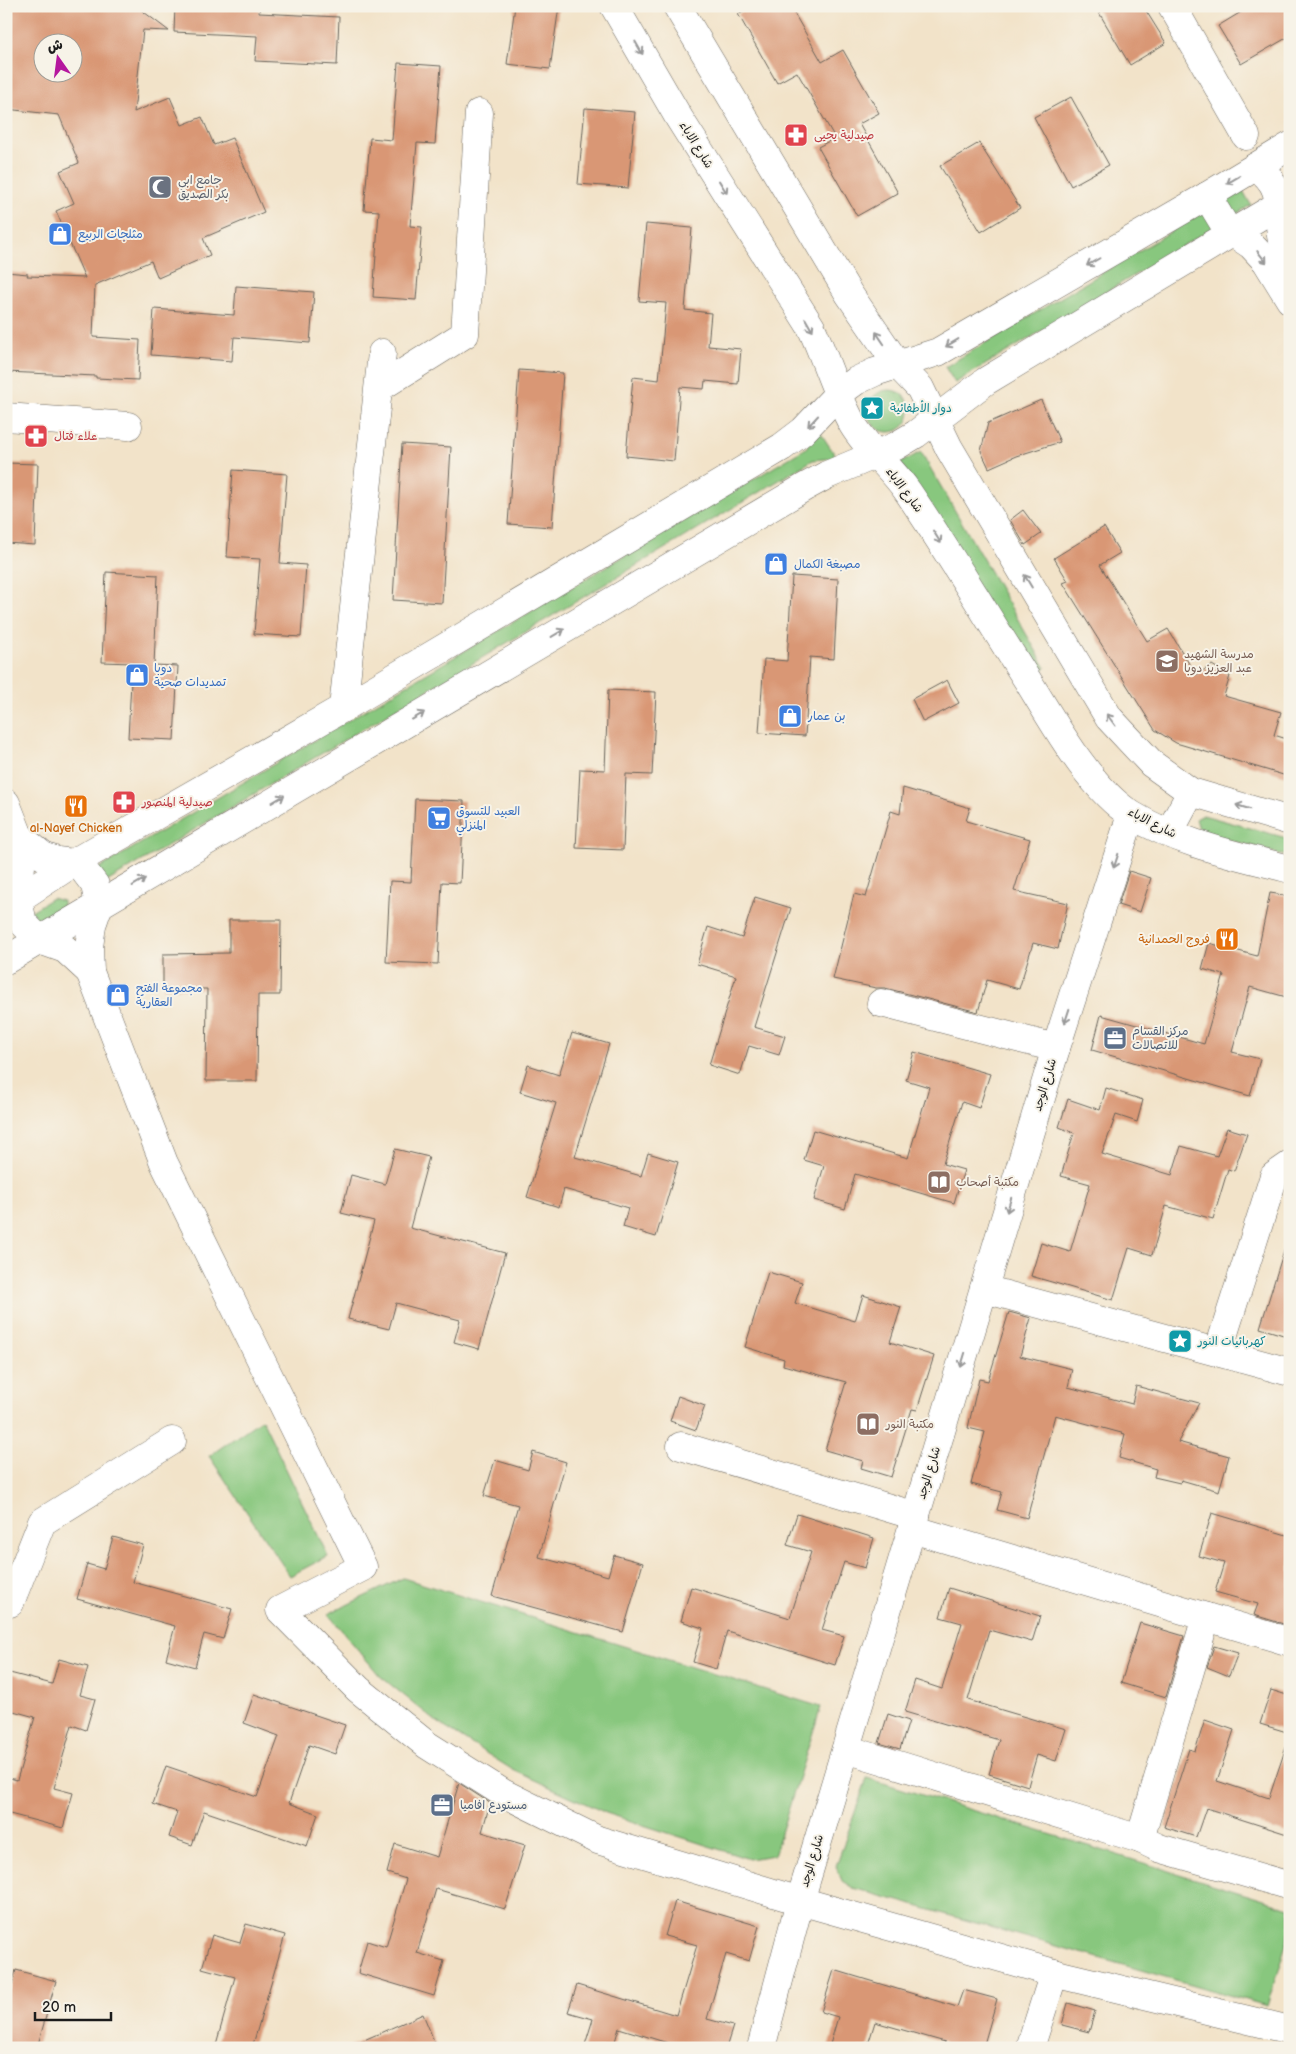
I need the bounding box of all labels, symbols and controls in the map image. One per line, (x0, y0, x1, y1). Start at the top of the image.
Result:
north arrow (32, 32, 82, 82)
text: ش (45, 36, 65, 56)
one-way arrow (634, 41, 644, 55)
street label: شارع الاباء (675, 119, 716, 172)
pharmacy icon: صيدلية يحيى (783, 122, 809, 148)
place label: صيدلية يحيى (814, 128, 874, 143)
place label: جامع ابي بكر الصديق (178, 173, 229, 202)
mosque icon: جامع ابي بكر الصديق (147, 174, 173, 200)
one-way arrow (1227, 176, 1241, 186)
one-way arrow (718, 180, 728, 194)
shop icon: مثلجات الربيع (47, 221, 73, 247)
place label: مثلجات الربيع (78, 227, 143, 243)
one-way arrow (1257, 250, 1268, 263)
one-way arrow (1086, 257, 1100, 267)
one-way arrow (805, 317, 815, 331)
one-way arrow (875, 332, 885, 346)
one-way arrow (946, 339, 960, 349)
place icon: دوار الأطفائية (859, 395, 885, 421)
place label: دوار الأطفائية (890, 400, 952, 416)
one-way arrow (807, 414, 819, 427)
pharmacy icon: علاء فتال (23, 423, 49, 449)
place label: علاء فتال (54, 429, 97, 444)
street label: شارع الاباء (881, 465, 926, 516)
one-way arrow (932, 530, 942, 544)
shop icon: مصبغة الكمال (763, 551, 789, 577)
place label: مصبغة الكمال (794, 557, 860, 572)
one-way arrow (1022, 574, 1032, 588)
one-way arrow (551, 628, 565, 638)
place label: مدرسة الشهيد عبد العزيز دوبا (1184, 647, 1254, 676)
school or university icon: مدرسة الشهيد عبد العزيز دوبا (1154, 648, 1180, 674)
place label: دوبا تمديدات صحية (154, 661, 226, 690)
shop icon: دوبا تمديدات صحية (124, 662, 150, 688)
shop icon: بن عمار (777, 703, 803, 729)
place label: بن عمار (807, 709, 846, 724)
one-way arrow (411, 711, 425, 721)
one-way arrow (1106, 714, 1117, 727)
pharmacy icon: صيدلية المنصور (111, 789, 137, 815)
restaurant icon: al-Nayef Chicken (63, 793, 89, 819)
one-way arrow (271, 793, 285, 803)
place label: صيدلية المنصور (141, 795, 213, 810)
one-way arrow (1235, 802, 1251, 812)
place label: العبيد للتسوق المنزلي (456, 804, 520, 836)
street label: شارع الاباء (1125, 804, 1179, 843)
supermarket icon: العبيد للتسوق المنزلي (426, 805, 452, 831)
place label: al-Nayef Chicken (30, 821, 122, 836)
one-way arrow (1111, 853, 1121, 869)
one-way arrow (131, 876, 145, 886)
restaurant icon: فروج الحمدانية (1214, 926, 1240, 952)
place label: فروج الحمدانية (1138, 932, 1210, 948)
place label: مجموعة الفتح العقارية (136, 981, 202, 1010)
shop icon: مجموعة الفتح العقارية (105, 982, 131, 1008)
one-way arrow (1061, 1007, 1071, 1023)
place label: مركز القسام للاتصالات (1132, 1024, 1189, 1053)
office icon: مركز القسام للاتصالات (1102, 1025, 1128, 1051)
street label: شارع الوجد (1030, 1057, 1061, 1114)
library icon: مكتبة أصحاب (926, 1169, 952, 1195)
place label: مكتبة أصحاب (956, 1175, 1019, 1190)
one-way arrow (1004, 1196, 1014, 1212)
place icon: كهربائيات النور (1167, 1328, 1193, 1354)
place label: كهربائيات النور (1197, 1334, 1266, 1349)
one-way arrow (957, 1352, 967, 1368)
library icon: مكتبة النور (855, 1411, 881, 1437)
place label: مكتبة النور (885, 1417, 934, 1432)
street label: شارع الوجد (914, 1445, 945, 1502)
office icon: مستودع افاميا (429, 1792, 455, 1818)
place label: مستودع افاميا (460, 1798, 527, 1814)
street label: شارع الوجد (797, 1833, 828, 1890)
scale bar (35, 1989, 111, 2021)
text: 20 m (42, 1998, 76, 2017)

